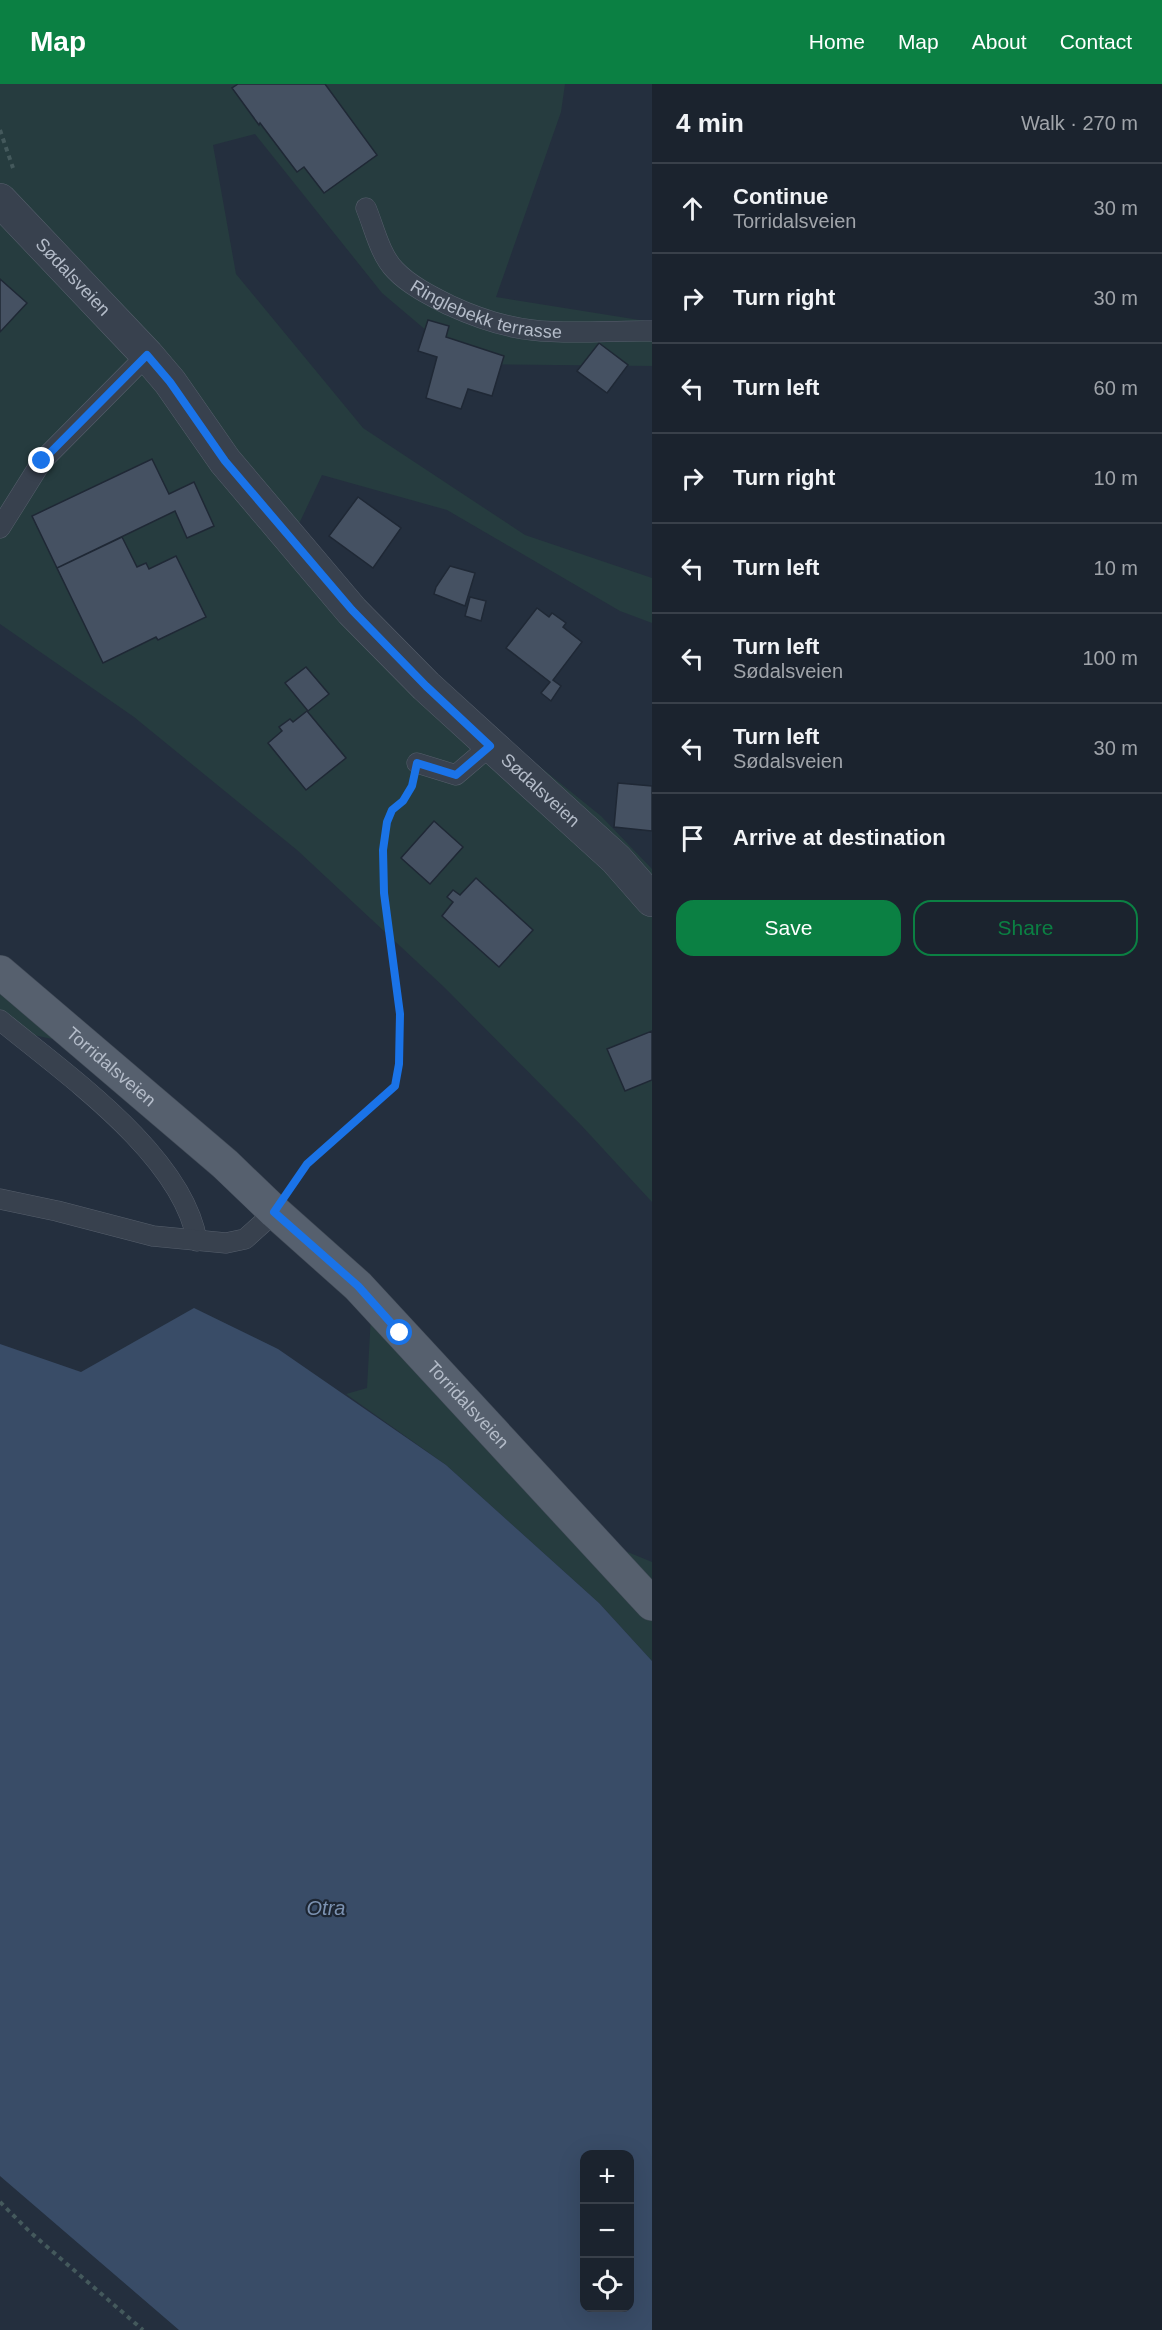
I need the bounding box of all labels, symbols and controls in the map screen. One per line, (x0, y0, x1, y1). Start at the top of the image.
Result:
text: Map (30, 26, 86, 57)
text: Home (809, 30, 865, 53)
text: Map (898, 30, 939, 53)
text: About (972, 30, 1027, 53)
text: Contact (1060, 30, 1132, 53)
text: 4 min (676, 108, 744, 138)
text: Walk · 270 m (1021, 112, 1138, 134)
text: Continue (733, 184, 828, 209)
icon: ahead (676, 192, 709, 225)
text: 30 m (1094, 197, 1138, 219)
text: Torridalsveien (733, 210, 856, 232)
street label: Sødalsveien (32, 234, 114, 320)
street label: Ringlebekk terrasse (407, 276, 562, 342)
icon: right (676, 282, 709, 315)
text: Turn right (733, 285, 835, 310)
text: 30 m (1094, 287, 1138, 309)
icon: left (676, 372, 709, 405)
text: Turn left (733, 375, 819, 400)
text: 60 m (1094, 377, 1138, 399)
route end (28, 447, 54, 473)
icon: right (676, 462, 709, 495)
text: Turn right (733, 465, 835, 490)
text: 10 m (1094, 467, 1138, 489)
icon: left (676, 552, 709, 585)
text: Turn left (733, 555, 819, 580)
text: 10 m (1094, 557, 1138, 579)
text: Turn left (733, 634, 819, 659)
icon: left (676, 642, 709, 675)
text: 100 m (1082, 647, 1138, 669)
text: Sødalsveien (733, 660, 843, 682)
text: Turn left (733, 724, 819, 749)
icon: left (676, 732, 709, 765)
text: 30 m (1094, 737, 1138, 759)
street label: Sødalsveien (497, 749, 584, 831)
text: Sødalsveien (733, 750, 843, 772)
icon: arrive (676, 822, 709, 855)
text: Arrive at destination (733, 825, 946, 850)
button: Save (676, 900, 901, 956)
button: Share (913, 900, 1138, 956)
street label: Torridalsveien (62, 1023, 160, 1110)
route start (386, 1319, 412, 1345)
street label: Torridalsveien (423, 1357, 513, 1452)
water label: Otra (307, 1897, 345, 1919)
map controls (580, 2150, 634, 2312)
button: + (580, 2150, 634, 2204)
button: − (580, 2204, 634, 2258)
button: locate (580, 2258, 634, 2312)

